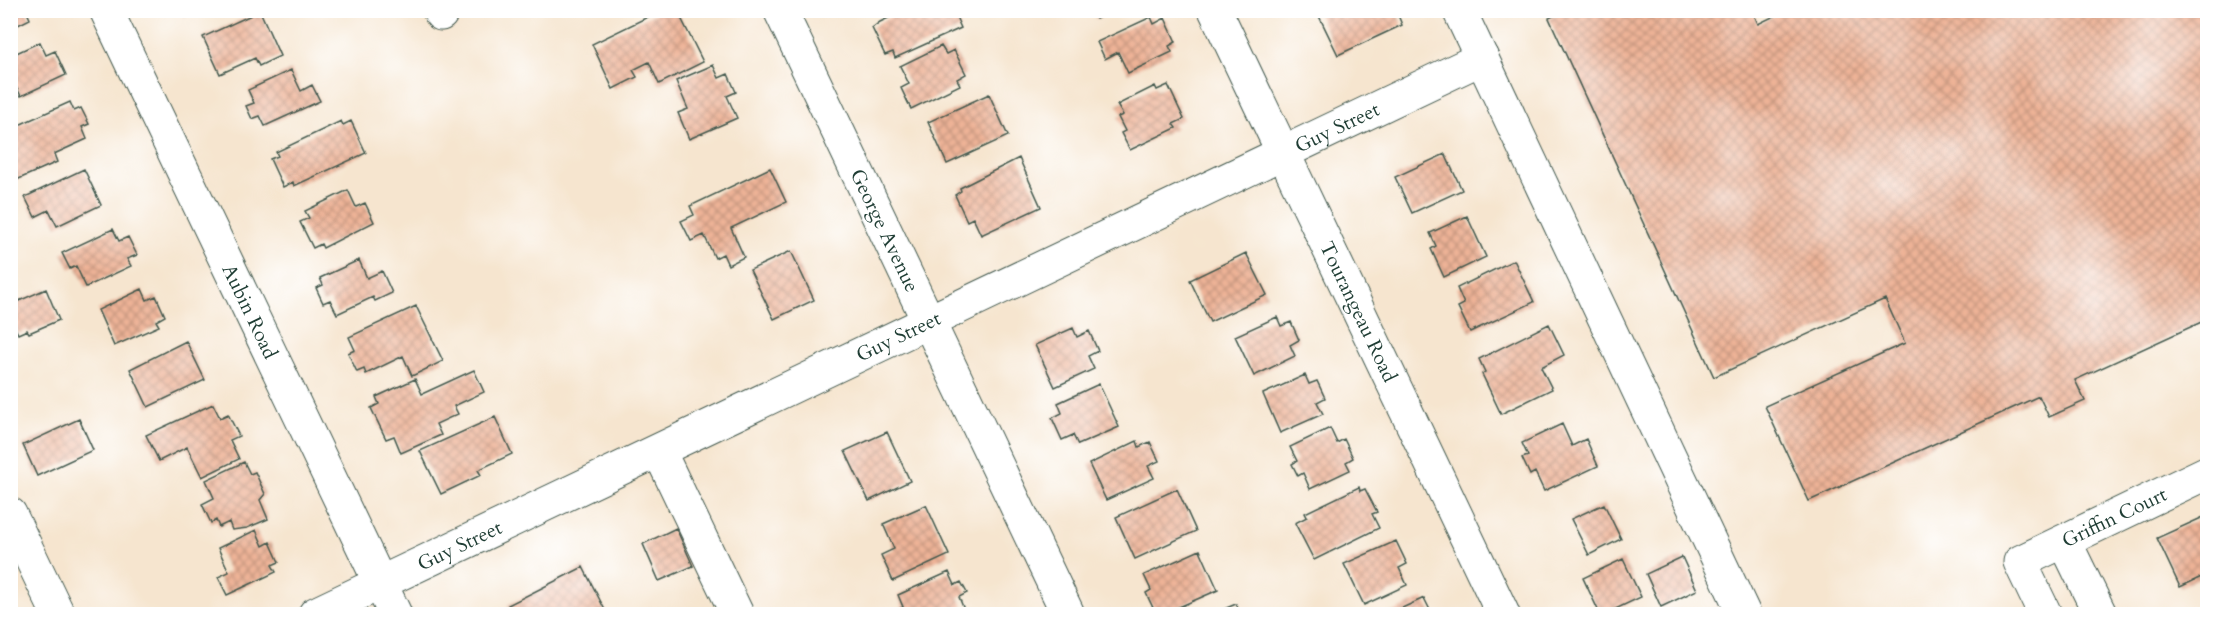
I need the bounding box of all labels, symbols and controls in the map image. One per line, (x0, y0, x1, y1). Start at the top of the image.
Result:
street label: Guy Street (1290, 96, 1385, 159)
street label: George Avenue (844, 164, 926, 297)
street label: Tourangeau Road (1313, 237, 1404, 387)
street label: Aubin Road (215, 260, 284, 364)
street label: Guy Street (852, 305, 946, 368)
street label: Griffin Court (2057, 480, 2172, 554)
street label: Guy Street (413, 514, 507, 577)

